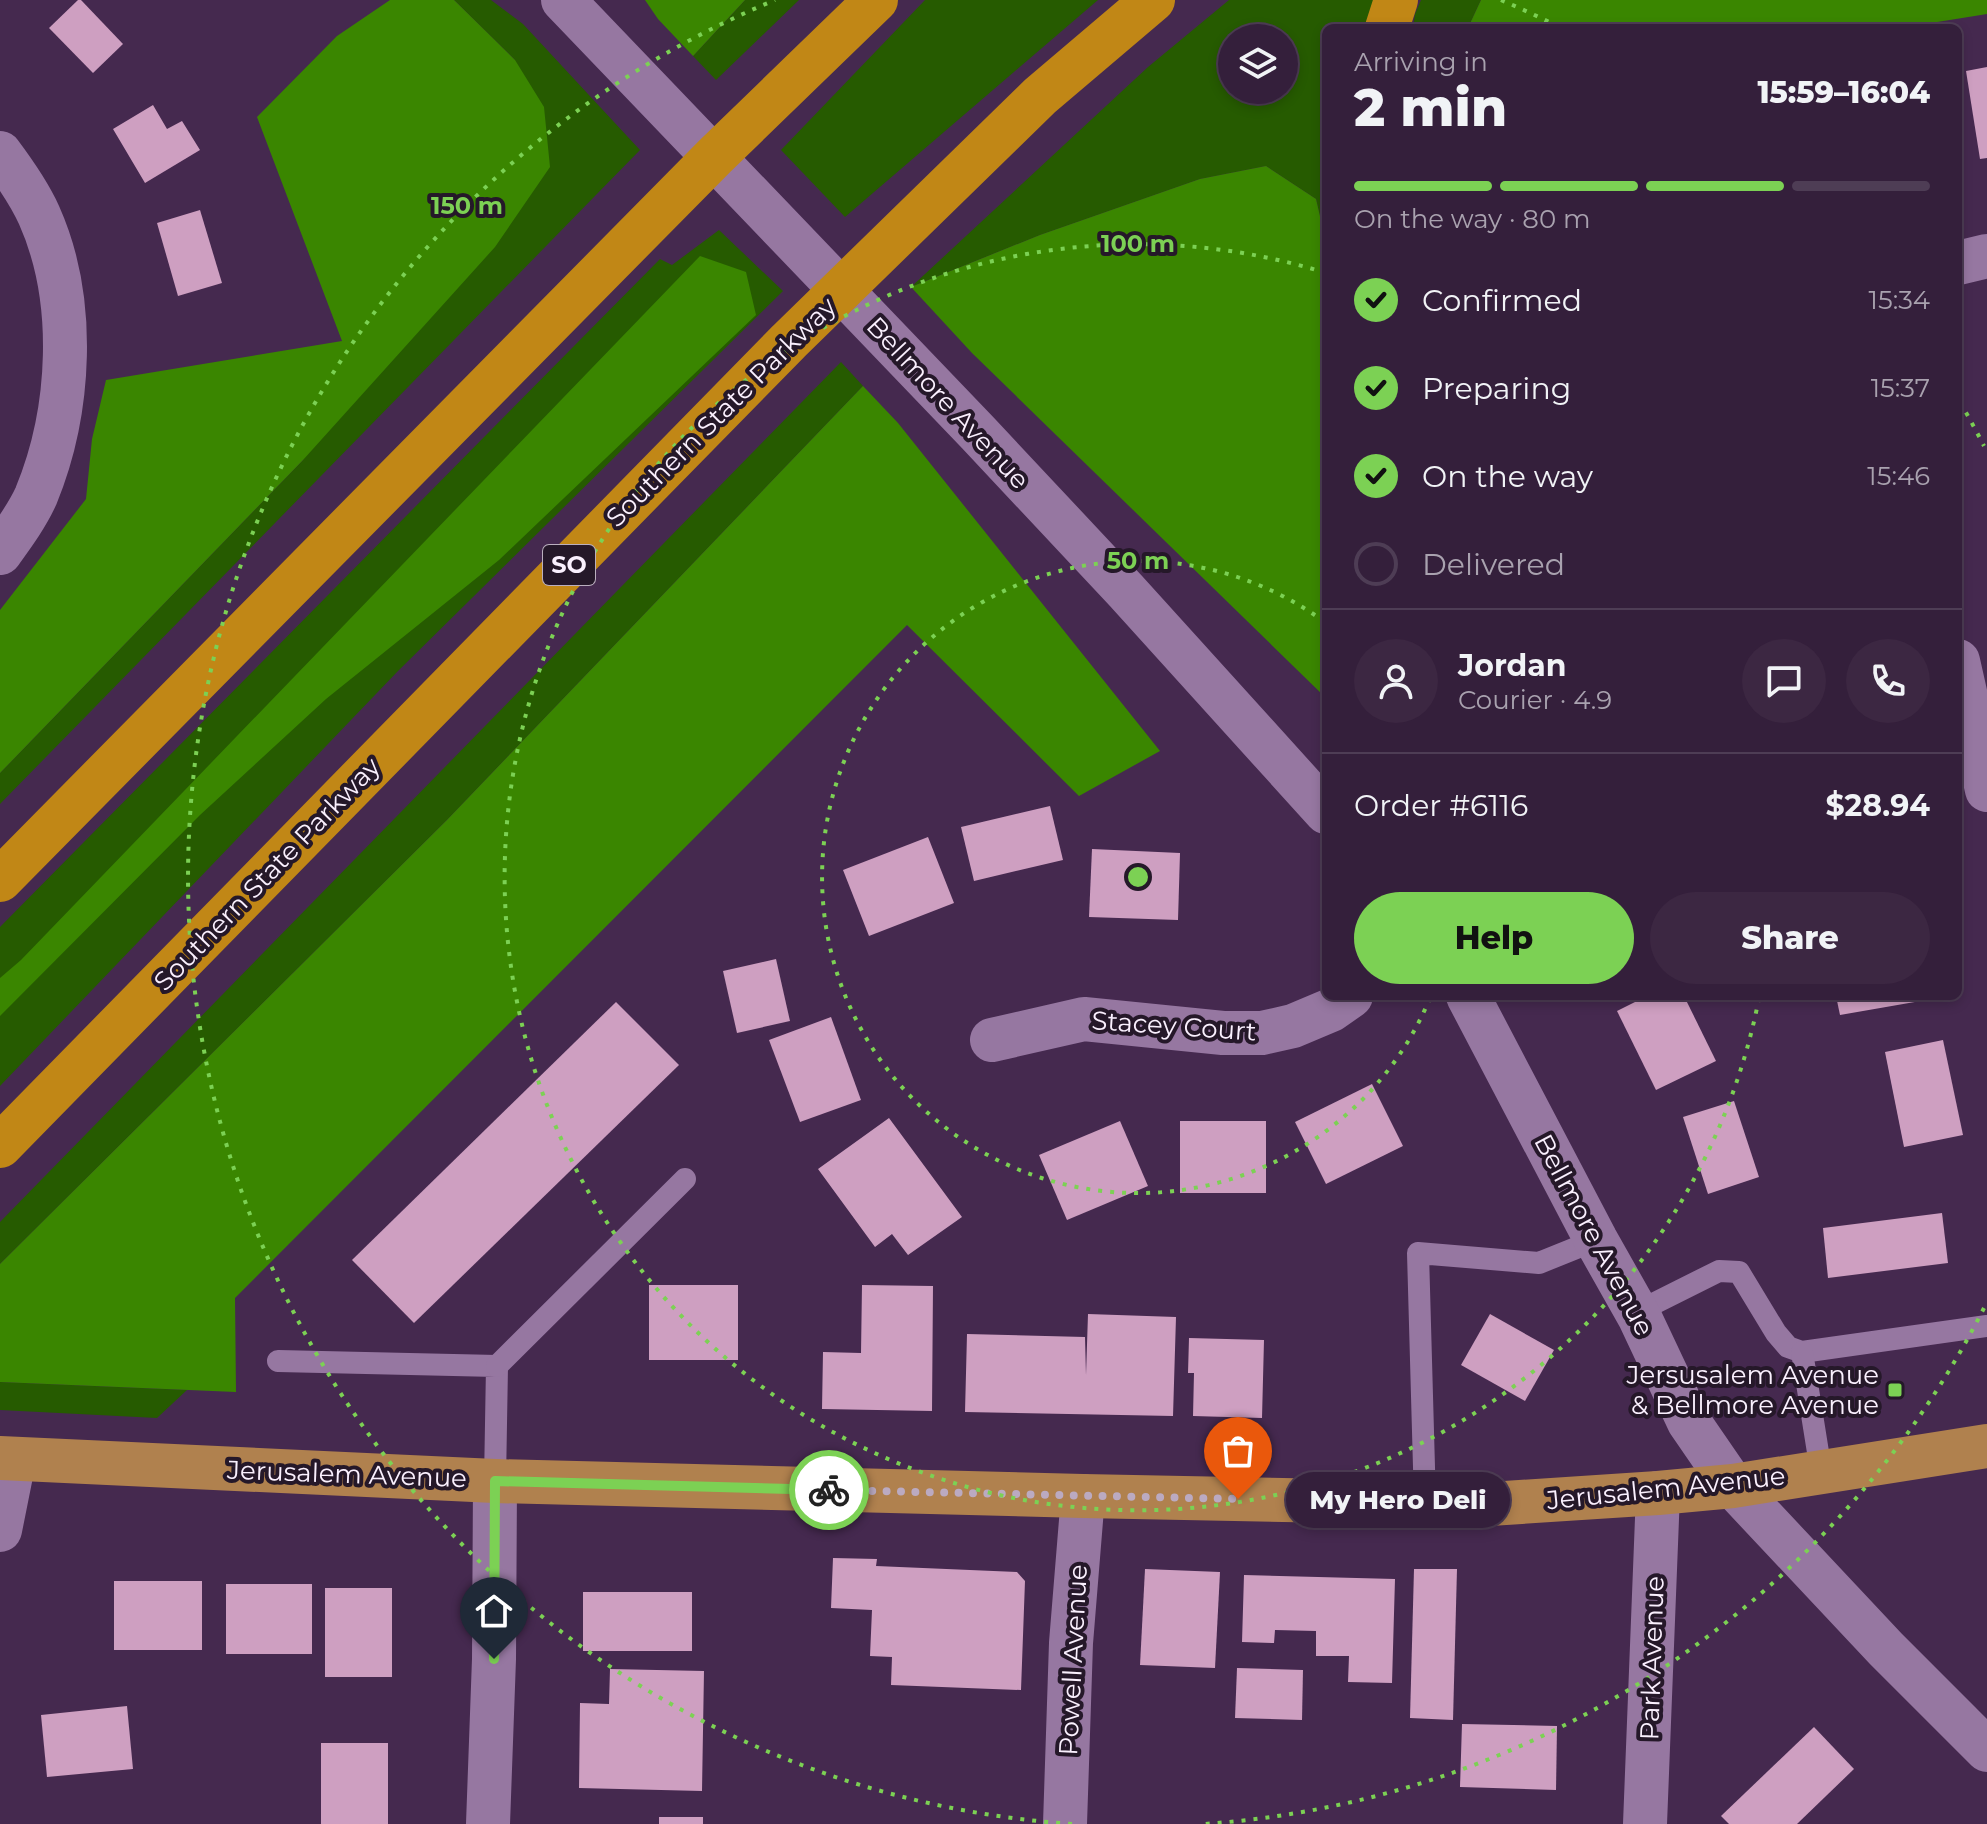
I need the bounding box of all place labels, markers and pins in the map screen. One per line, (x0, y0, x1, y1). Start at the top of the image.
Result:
centre of rings (1124, 863, 1152, 891)
place label: Jersusalem Avenue & Bellmore Avenue (1625, 1359, 1879, 1421)
marker: Jersusalem Avenue & Bellmore Avenue (1886, 1381, 1904, 1399)
pin (1204, 1417, 1272, 1499)
callout: My Hero Deli (1286, 1471, 1510, 1527)
pin (460, 1577, 528, 1659)

